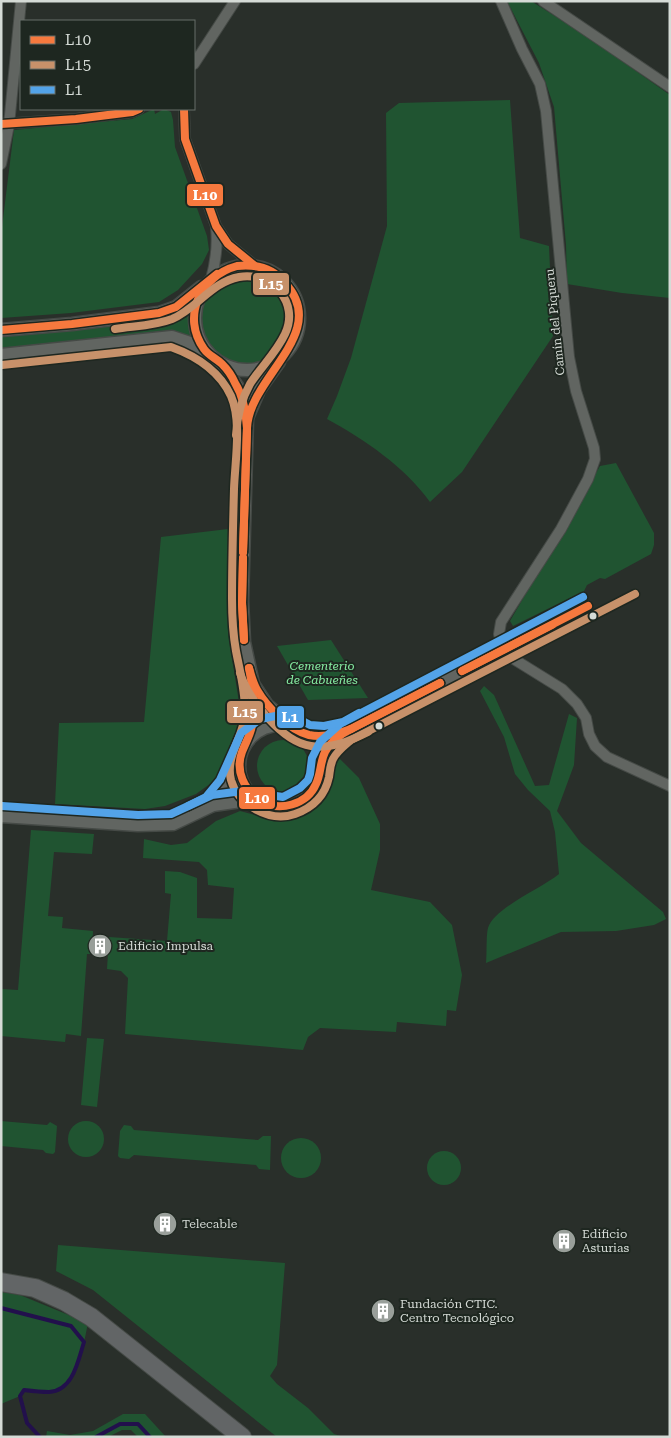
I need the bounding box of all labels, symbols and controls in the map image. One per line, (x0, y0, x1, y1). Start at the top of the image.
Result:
legend (20, 20, 195, 110)
text: L10 (65, 31, 91, 49)
text: L15 (65, 56, 91, 74)
text: L1 (65, 81, 83, 99)
line badge: L10 (186, 183, 224, 207)
text: L10 (193, 187, 217, 203)
street label: Camín del Piqueru (542, 267, 568, 376)
line badge: L15 (252, 272, 290, 296)
text: L15 (259, 276, 283, 292)
unlabelled marker (588, 611, 598, 621)
park label: Cementerio de Cabueñes (286, 659, 358, 687)
line badge: L15 (226, 700, 264, 724)
text: L15 (233, 704, 257, 720)
line badge: L1 (276, 705, 305, 729)
text: L1 (282, 709, 299, 725)
unlabelled marker (374, 721, 384, 731)
line badge: L10 (238, 786, 276, 810)
text: L10 (245, 790, 269, 806)
building icon: Edificio Impulsa (87, 933, 113, 959)
place label: Edificio Impulsa (118, 939, 213, 953)
building icon: Telecable (152, 1211, 178, 1237)
place label: Telecable (182, 1217, 238, 1231)
place label: Edificio Asturias (582, 1227, 629, 1255)
building icon: Edificio Asturias (551, 1228, 577, 1254)
place label: Fundación CTIC. Centro Tecnológico (400, 1297, 514, 1325)
building icon: Fundación CTIC. Centro Tecnológico (370, 1298, 396, 1324)

